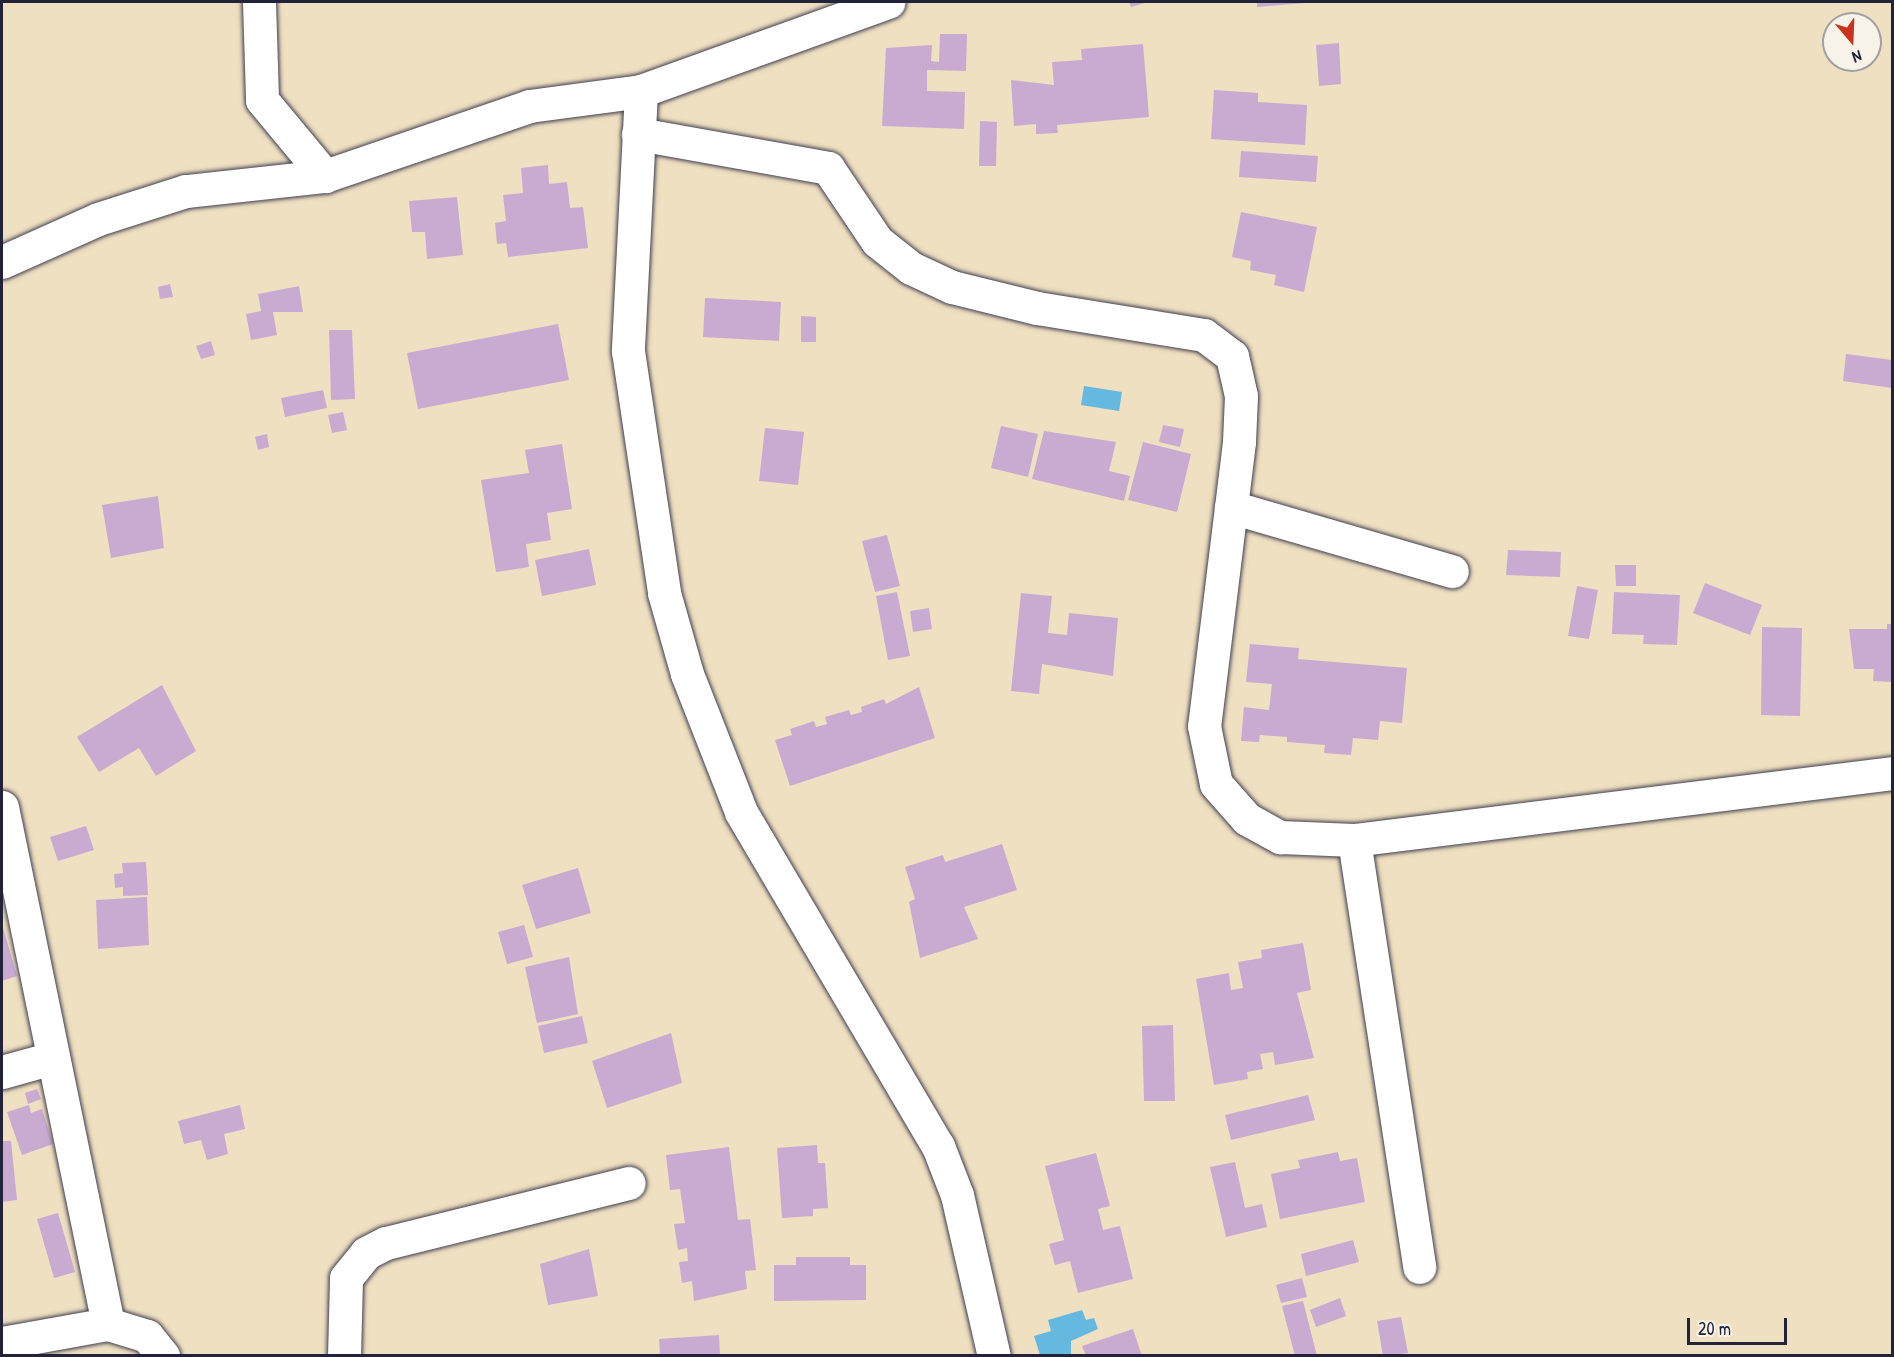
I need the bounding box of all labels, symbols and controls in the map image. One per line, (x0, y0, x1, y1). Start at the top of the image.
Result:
north arrow (1822, 12, 1882, 72)
text: N (1850, 45, 1865, 69)
scale bar (1690, 1306, 1790, 1344)
text: 20 m (1698, 1316, 1731, 1341)

